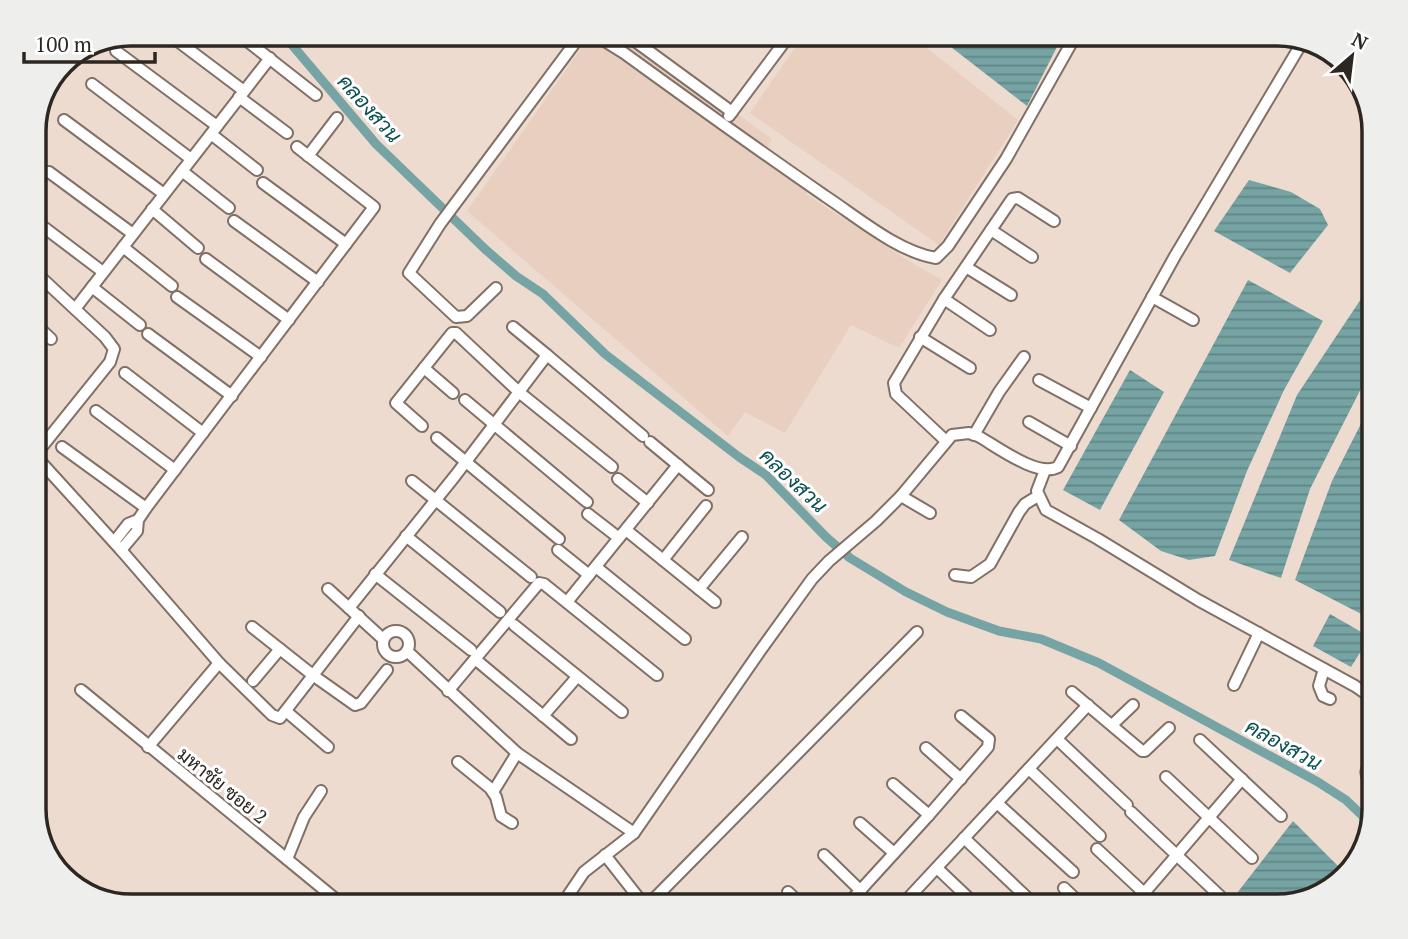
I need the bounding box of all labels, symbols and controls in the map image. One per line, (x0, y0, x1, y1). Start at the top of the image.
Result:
scale bar (24, 21, 156, 65)
north arrow (1317, 21, 1387, 91)
text: N (1348, 26, 1373, 55)
text: 100 m (35, 30, 92, 58)
water label: คลองสวน (332, 68, 409, 149)
water label: คลองสวน (754, 441, 834, 519)
water label: คลองสวน (1241, 712, 1328, 777)
street label: มหาชัย ซอย 2 (173, 741, 273, 829)

